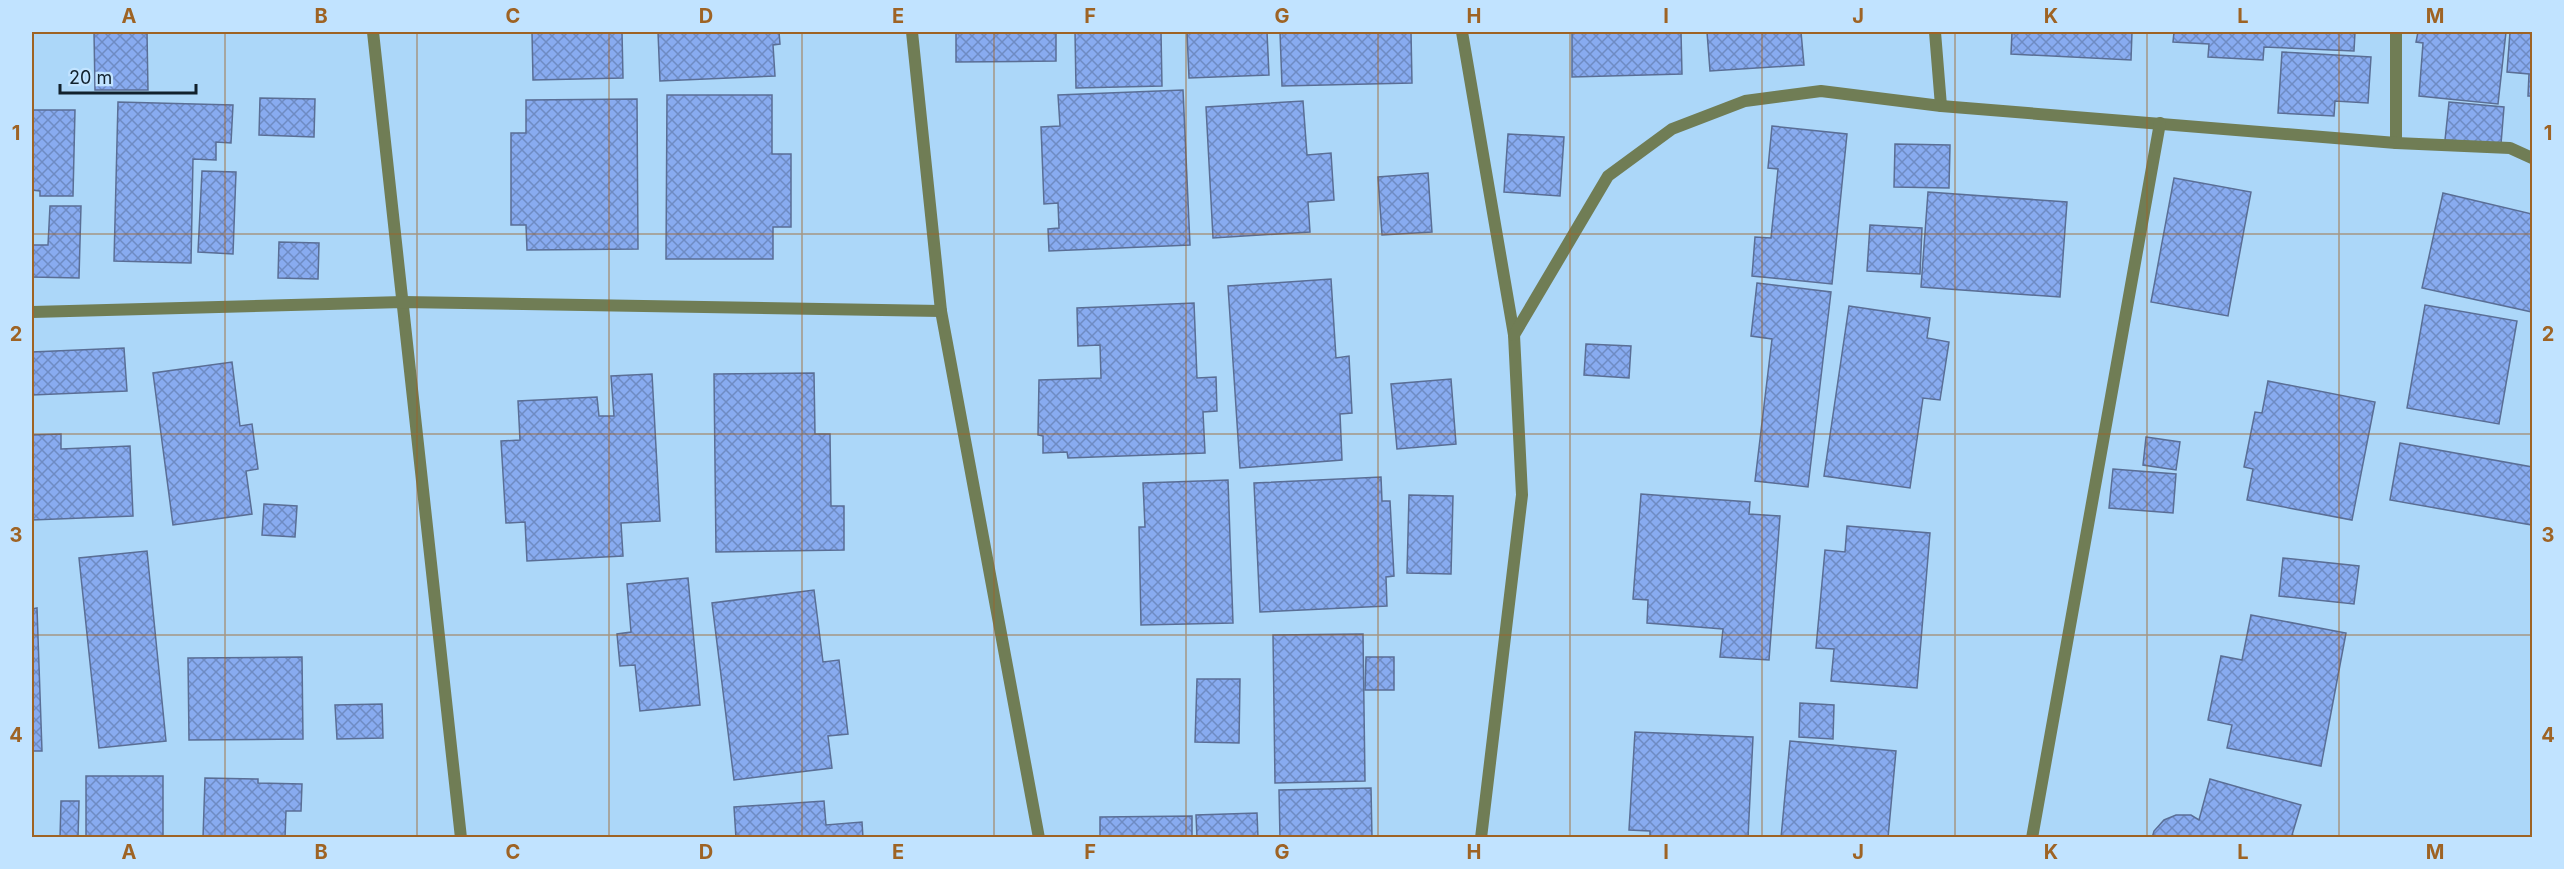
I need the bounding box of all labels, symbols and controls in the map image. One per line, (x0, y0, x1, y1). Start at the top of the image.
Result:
text: A (122, 4, 137, 28)
text: B (314, 4, 328, 28)
text: C (506, 4, 520, 28)
text: D (699, 4, 713, 28)
text: E (892, 4, 904, 28)
text: F (1084, 4, 1096, 28)
text: G (1274, 4, 1290, 28)
text: H (1467, 4, 1481, 28)
text: I (1663, 4, 1669, 28)
text: J (1852, 4, 1864, 28)
text: K (2044, 4, 2058, 28)
text: L (2237, 4, 2249, 28)
text: M (2426, 4, 2444, 28)
scale bar (60, 57, 196, 95)
text: 20 m (69, 67, 112, 88)
text: 1 (12, 121, 20, 145)
text: 1 (2544, 121, 2552, 145)
text: 2 (10, 322, 22, 346)
text: 2 (2542, 322, 2554, 346)
text: 3 (10, 523, 22, 547)
text: 3 (2542, 523, 2554, 547)
text: 4 (9, 723, 23, 747)
text: 4 (2541, 723, 2555, 747)
text: A (122, 840, 137, 864)
text: B (314, 840, 328, 864)
text: C (506, 840, 520, 864)
text: D (699, 840, 713, 864)
text: E (892, 840, 904, 864)
text: F (1084, 840, 1096, 864)
text: G (1274, 840, 1290, 864)
text: H (1467, 840, 1481, 864)
text: I (1663, 840, 1669, 864)
text: J (1852, 840, 1864, 864)
text: K (2044, 840, 2058, 864)
text: L (2237, 840, 2249, 864)
text: M (2426, 840, 2444, 864)

